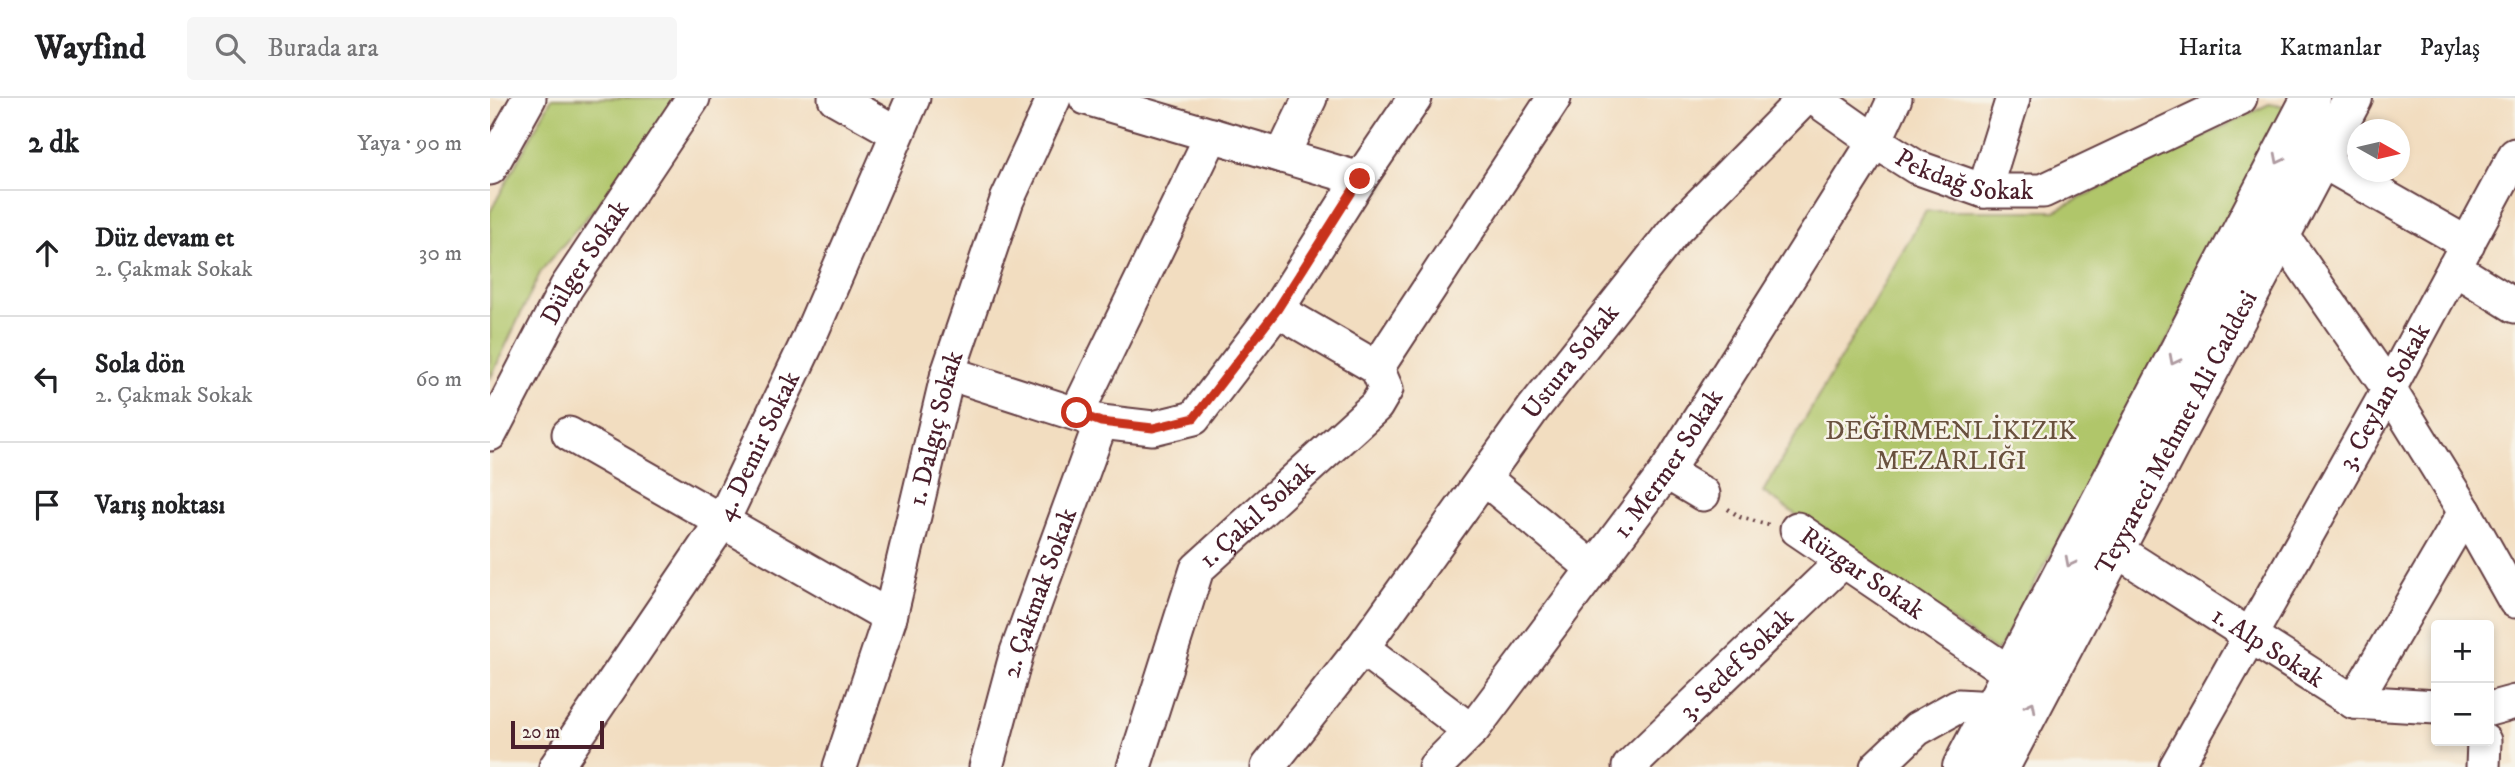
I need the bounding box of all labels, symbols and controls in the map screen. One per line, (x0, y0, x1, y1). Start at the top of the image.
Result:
search box (187, 17, 677, 80)
text: Wayfind (35, 28, 145, 69)
icon: search (211, 29, 249, 67)
text: Burada ara (267, 32, 379, 65)
text: Harita (2178, 33, 2242, 63)
text: Katmanlar (2280, 33, 2382, 63)
text: Paylaş (2420, 33, 2480, 63)
north arrow (2347, 119, 2410, 182)
text: 2 dk (28, 125, 79, 162)
text: Yaya · 90 m (357, 129, 462, 158)
street label: Pekdağ Sokak (1889, 141, 2034, 208)
one-way arrow (2274, 151, 2288, 164)
route end (1344, 163, 1375, 194)
street label: Dülger Sokak (533, 194, 637, 331)
text: Düz devam et (95, 222, 234, 255)
icon: ahead (28, 234, 66, 272)
text: 30 m (419, 239, 462, 268)
text: 2. Çakmak Sokak (95, 255, 253, 284)
street label: Teyyareci Mehmet Ali Caddesi (2088, 285, 2265, 580)
street label: Ustura Sokak (1515, 297, 1627, 426)
street label: 3. Ceylan Sokak (2330, 317, 2438, 476)
street label: 1. Dalgıç Sokak (900, 346, 971, 509)
text: Sola dön (95, 348, 185, 381)
one-way arrow (2169, 353, 2183, 366)
icon: left (28, 360, 66, 398)
text: 60 m (415, 365, 462, 394)
street label: 4. Demir Sokak (708, 366, 808, 526)
text: 2. Çakmak Sokak (95, 381, 253, 410)
street label: 1. Mermer Sokak (1605, 383, 1731, 545)
route start (1061, 397, 1092, 428)
park label: DEĞİRMENLİKIZIK MEZARLIĞI (1825, 414, 2077, 478)
street label: 1. Çakıl Sokak (1192, 453, 1322, 576)
icon: arrive (28, 486, 66, 524)
text: Varış noktası (95, 489, 225, 522)
street label: 2. Çakmak Sokak (994, 503, 1085, 682)
street label: Rüzgar Sokak (1794, 520, 1931, 627)
one-way arrow (2064, 555, 2078, 567)
street label: 1. Alp Sokak (2206, 599, 2331, 695)
street label: 3. Sedef Sokak (1672, 601, 1801, 726)
map controls (2431, 620, 2494, 746)
button: + (2431, 620, 2494, 683)
button: − (2431, 683, 2494, 746)
one-way arrow (2023, 701, 2037, 714)
scale bar (511, 718, 604, 750)
text: 20 m (522, 721, 560, 744)

